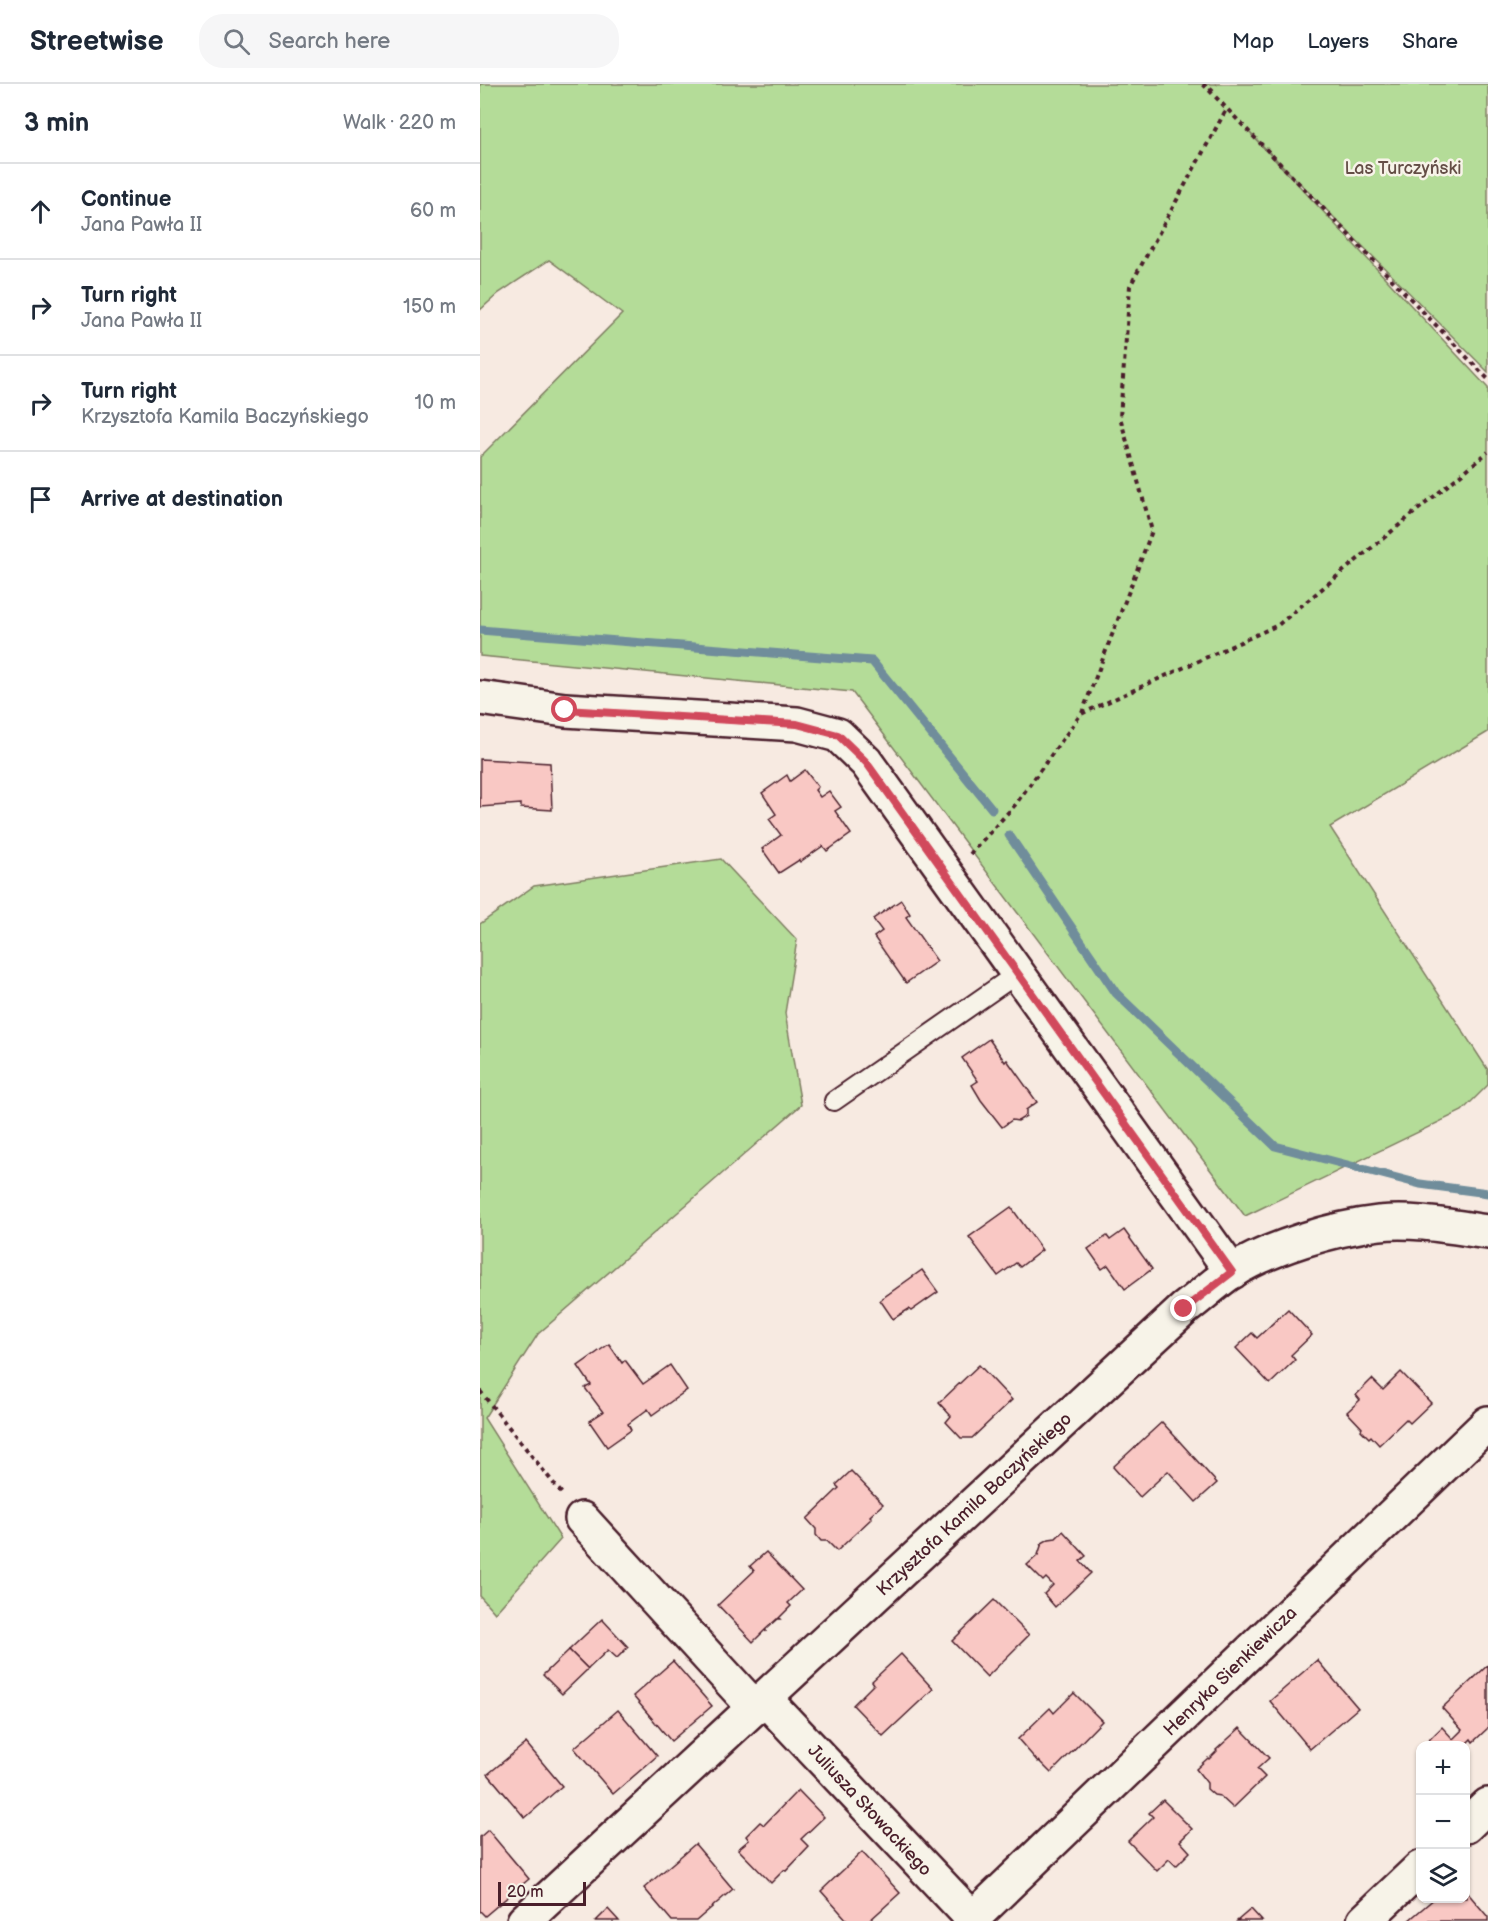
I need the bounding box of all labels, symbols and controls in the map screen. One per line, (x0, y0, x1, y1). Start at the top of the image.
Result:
search box (199, 14, 619, 68)
text: Streetwise (30, 25, 163, 58)
icon: search (220, 25, 253, 58)
text: Search here (268, 28, 390, 55)
text: Map (1232, 29, 1274, 54)
text: Layers (1307, 29, 1369, 54)
text: Share (1402, 29, 1458, 54)
text: 3 min (24, 108, 89, 139)
text: Walk · 220 m (343, 111, 456, 135)
park label: Las Turczyński (1345, 158, 1461, 179)
text: Continue (81, 186, 171, 213)
icon: ahead (24, 195, 57, 228)
text: 60 m (410, 199, 456, 223)
text: Jana Pawła II (81, 213, 202, 237)
text: Turn right (81, 282, 177, 309)
icon: right (24, 291, 57, 324)
text: 150 m (403, 295, 456, 319)
text: Jana Pawła II (81, 309, 202, 333)
text: Turn right (81, 378, 177, 405)
icon: right (24, 387, 57, 420)
text: 10 m (415, 391, 456, 415)
text: Krzysztofa Kamila Baczyńskiego (81, 405, 369, 429)
icon: arrive (24, 483, 57, 516)
text: Arrive at destination (81, 486, 283, 513)
route start (551, 696, 577, 722)
route end (1170, 1295, 1196, 1321)
street label: Krzysztofa Kamila Baczyńskiego (872, 1408, 1076, 1600)
street label: Henryka Sienkiewicza (1159, 1602, 1301, 1740)
street label: Juliusza Słowackiego (803, 1740, 936, 1880)
map controls (1416, 1741, 1470, 1903)
button: + (1416, 1741, 1470, 1795)
button: − (1416, 1795, 1470, 1849)
button: layers (1416, 1849, 1470, 1903)
scale bar (498, 1879, 586, 1906)
text: 20 m (507, 1883, 543, 1902)

